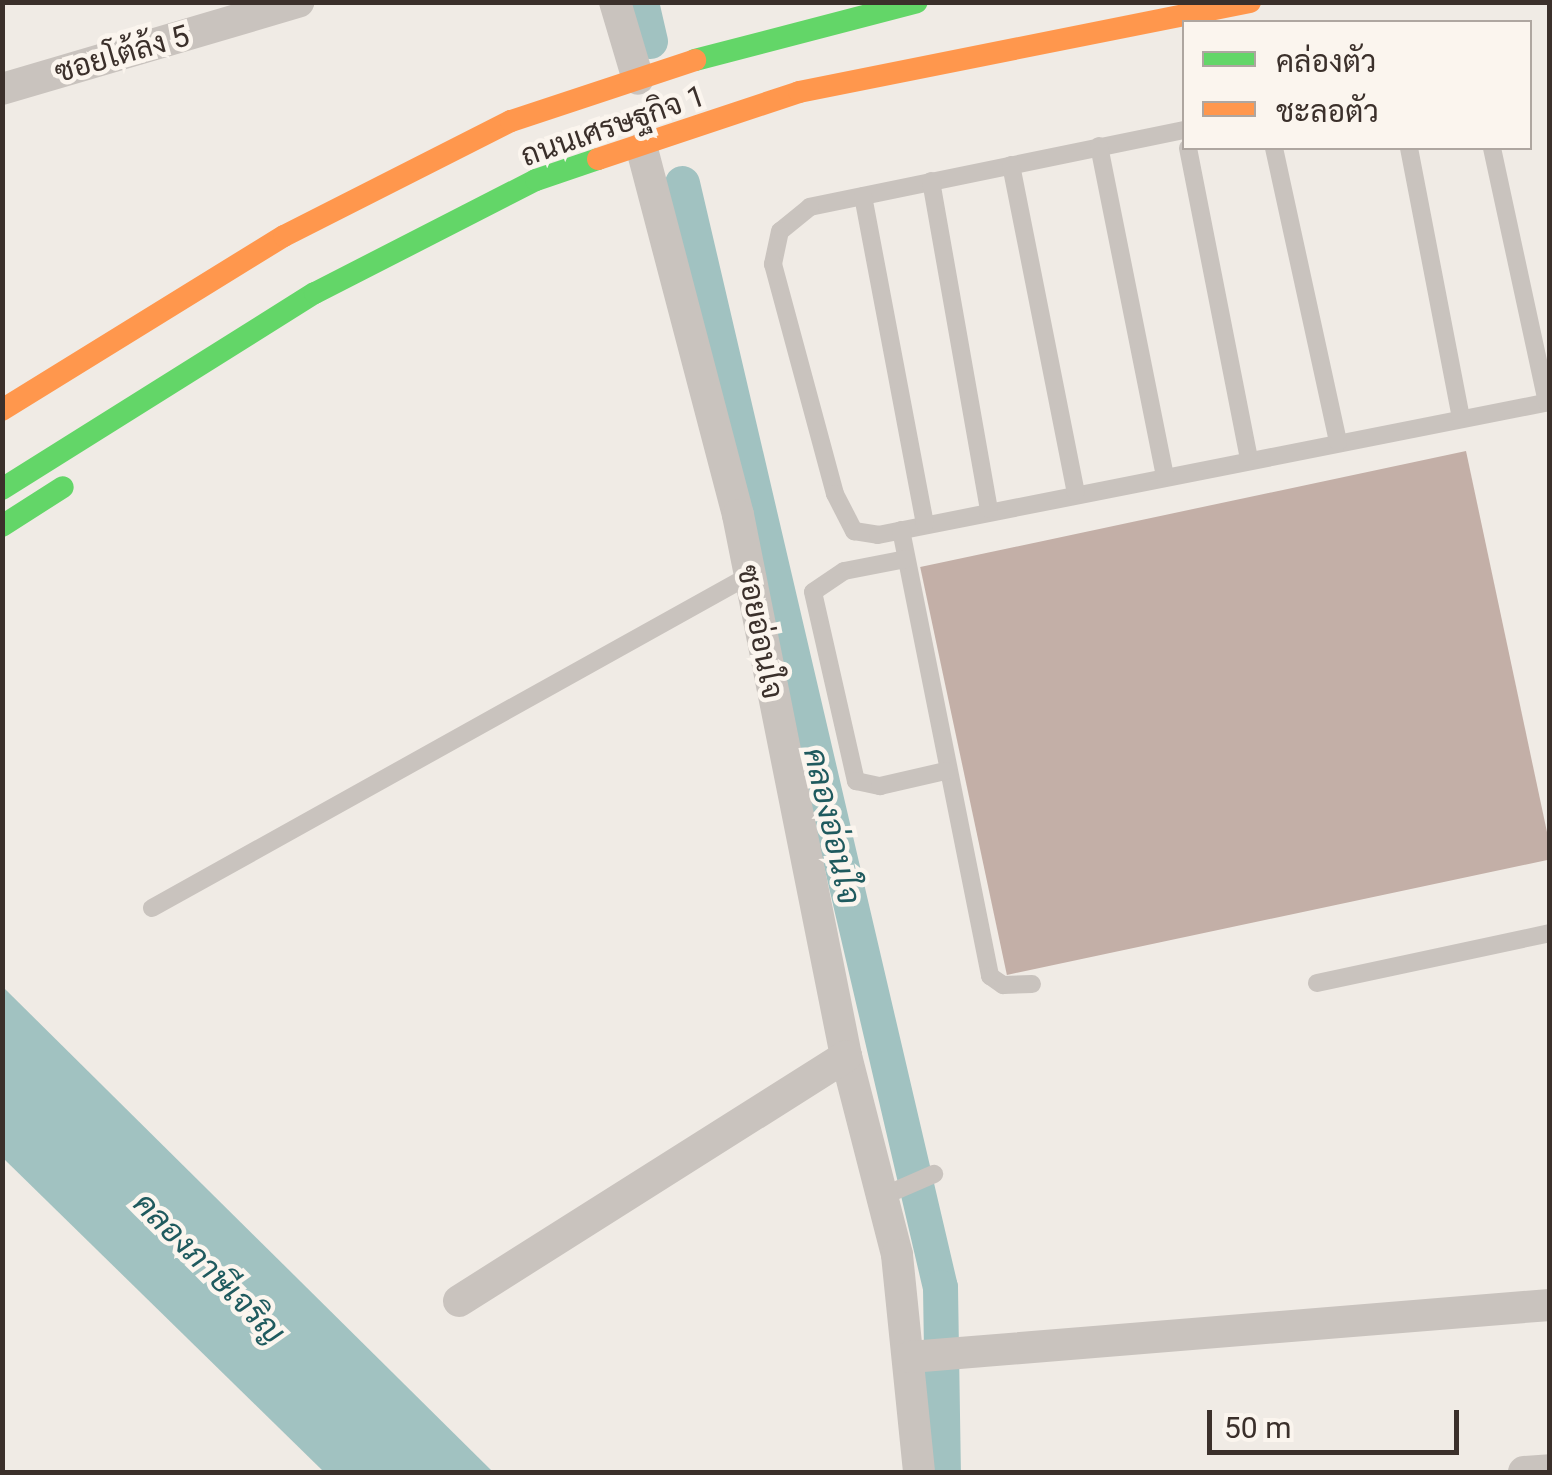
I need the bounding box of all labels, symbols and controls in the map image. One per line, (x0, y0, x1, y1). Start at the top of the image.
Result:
street label: ซอยโต้ล้ง 5 (51, 18, 193, 90)
legend (1182, 20, 1532, 150)
text: คล่องตัว (1276, 44, 1376, 79)
street label: ถนนเศรษฐกิจ 1 (516, 78, 710, 174)
text: ชะลอตัว (1276, 94, 1379, 129)
street label: ซอยอ่อนใจ (729, 562, 791, 702)
water label: คลองอ่อนใจ (795, 744, 869, 908)
water label: คลองภาษีเจริญ (125, 1184, 293, 1352)
scale bar (1212, 1390, 1464, 1452)
text: 50 m (1224, 1410, 1291, 1445)

